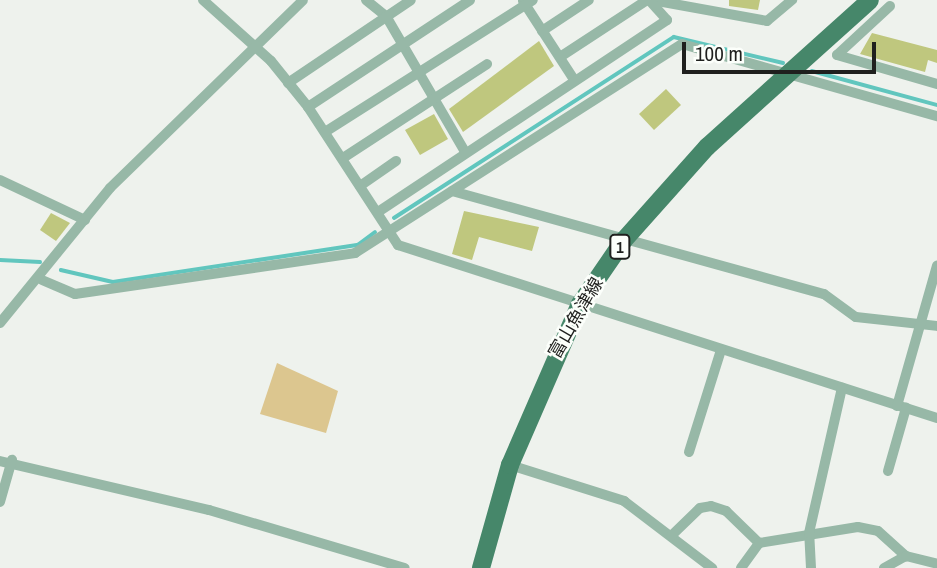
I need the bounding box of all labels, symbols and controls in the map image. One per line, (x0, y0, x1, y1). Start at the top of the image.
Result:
scale bar (685, 28, 879, 72)
text: 100 m (695, 39, 743, 68)
road number: 1 (608, 234, 632, 260)
street label: 富山魚津線 (544, 274, 608, 362)

